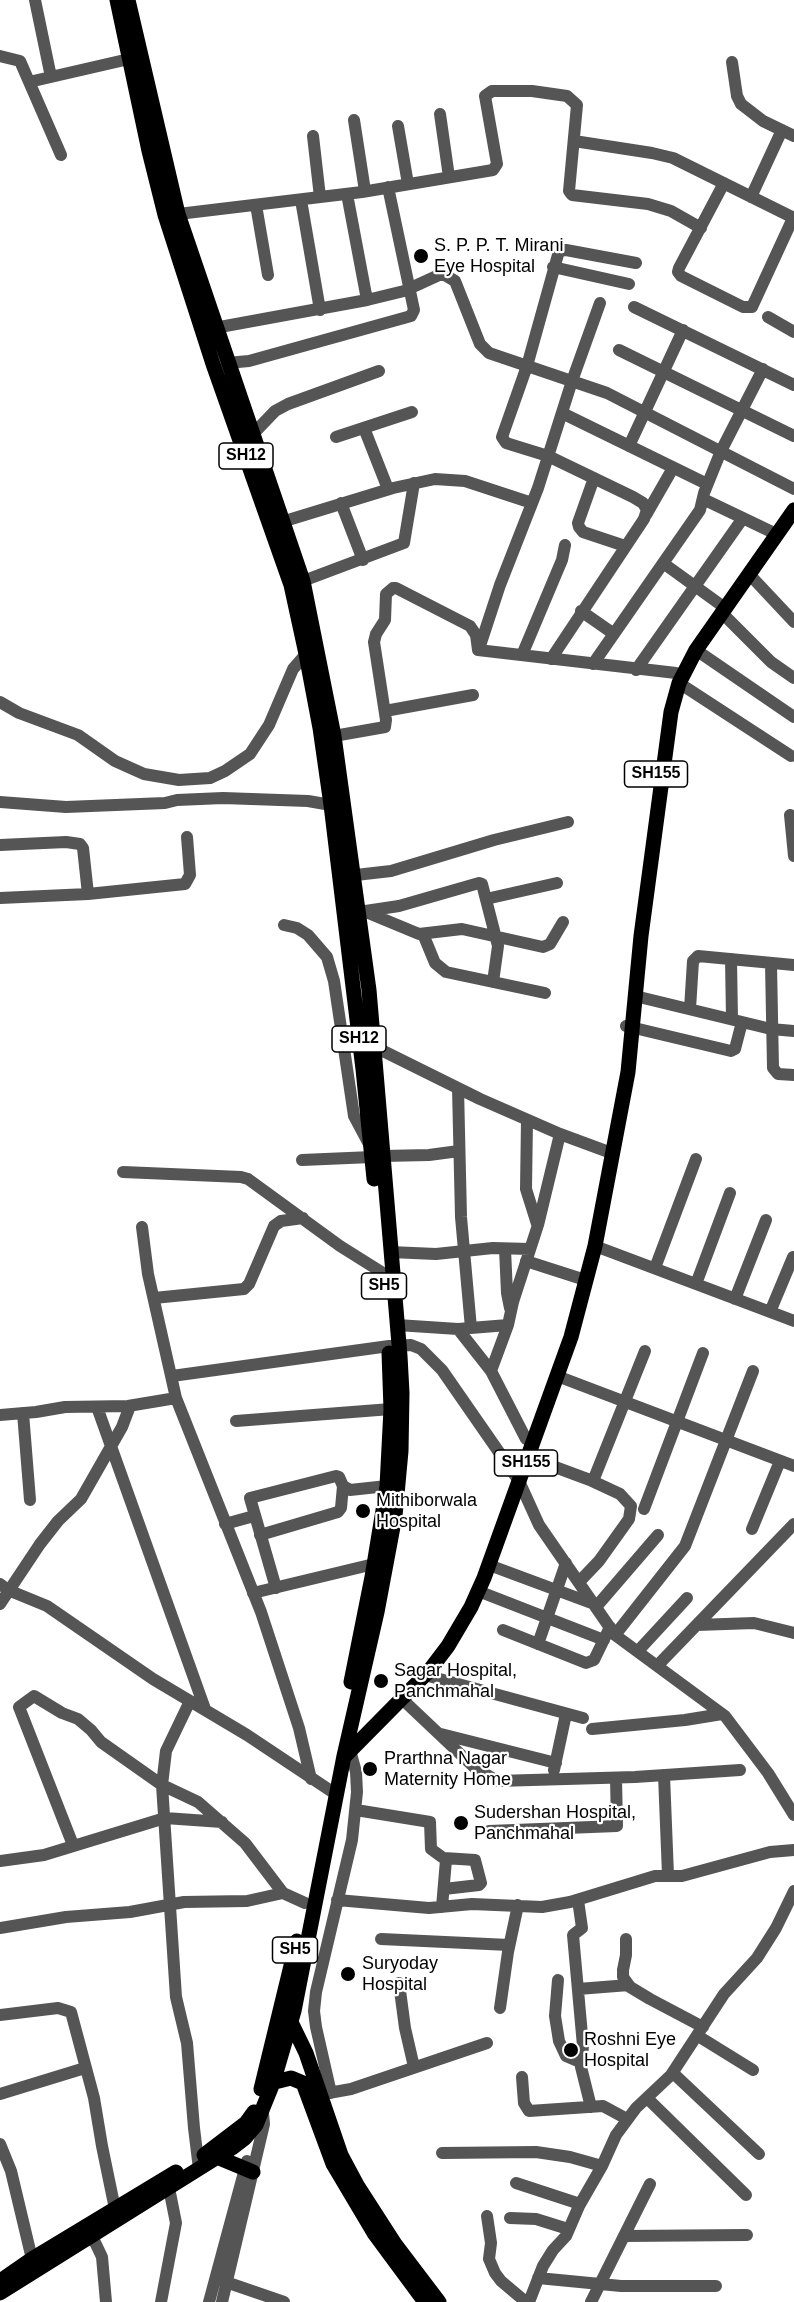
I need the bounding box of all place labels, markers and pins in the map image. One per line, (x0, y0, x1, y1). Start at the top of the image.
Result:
place label: S. P. P. T. Mirani Eye Hospital (434, 235, 563, 278)
marker: S. P. P. T. Mirani Eye Hospital (412, 247, 430, 265)
place label: Mithiborwala Hospital (376, 1490, 477, 1532)
marker: Mithiborwala Hospital (354, 1502, 372, 1520)
place label: Sagar Hospital, Panchmahal (394, 1660, 517, 1702)
marker: Sagar Hospital, Panchmahal (372, 1672, 390, 1690)
place label: Prarthna Nagar Maternity Home (384, 1748, 511, 1790)
marker: Prarthna Nagar Maternity Home (361, 1760, 379, 1778)
place label: Sudershan Hospital, Panchmahal (474, 1802, 636, 1844)
marker: Sudershan Hospital, Panchmahal (452, 1814, 470, 1832)
place label: Suryoday Hospital (362, 1953, 438, 1996)
marker: Suryoday Hospital (339, 1965, 357, 1983)
place label: Roshni Eye Hospital (584, 2029, 676, 2072)
marker: Roshni Eye Hospital (562, 2041, 580, 2059)

